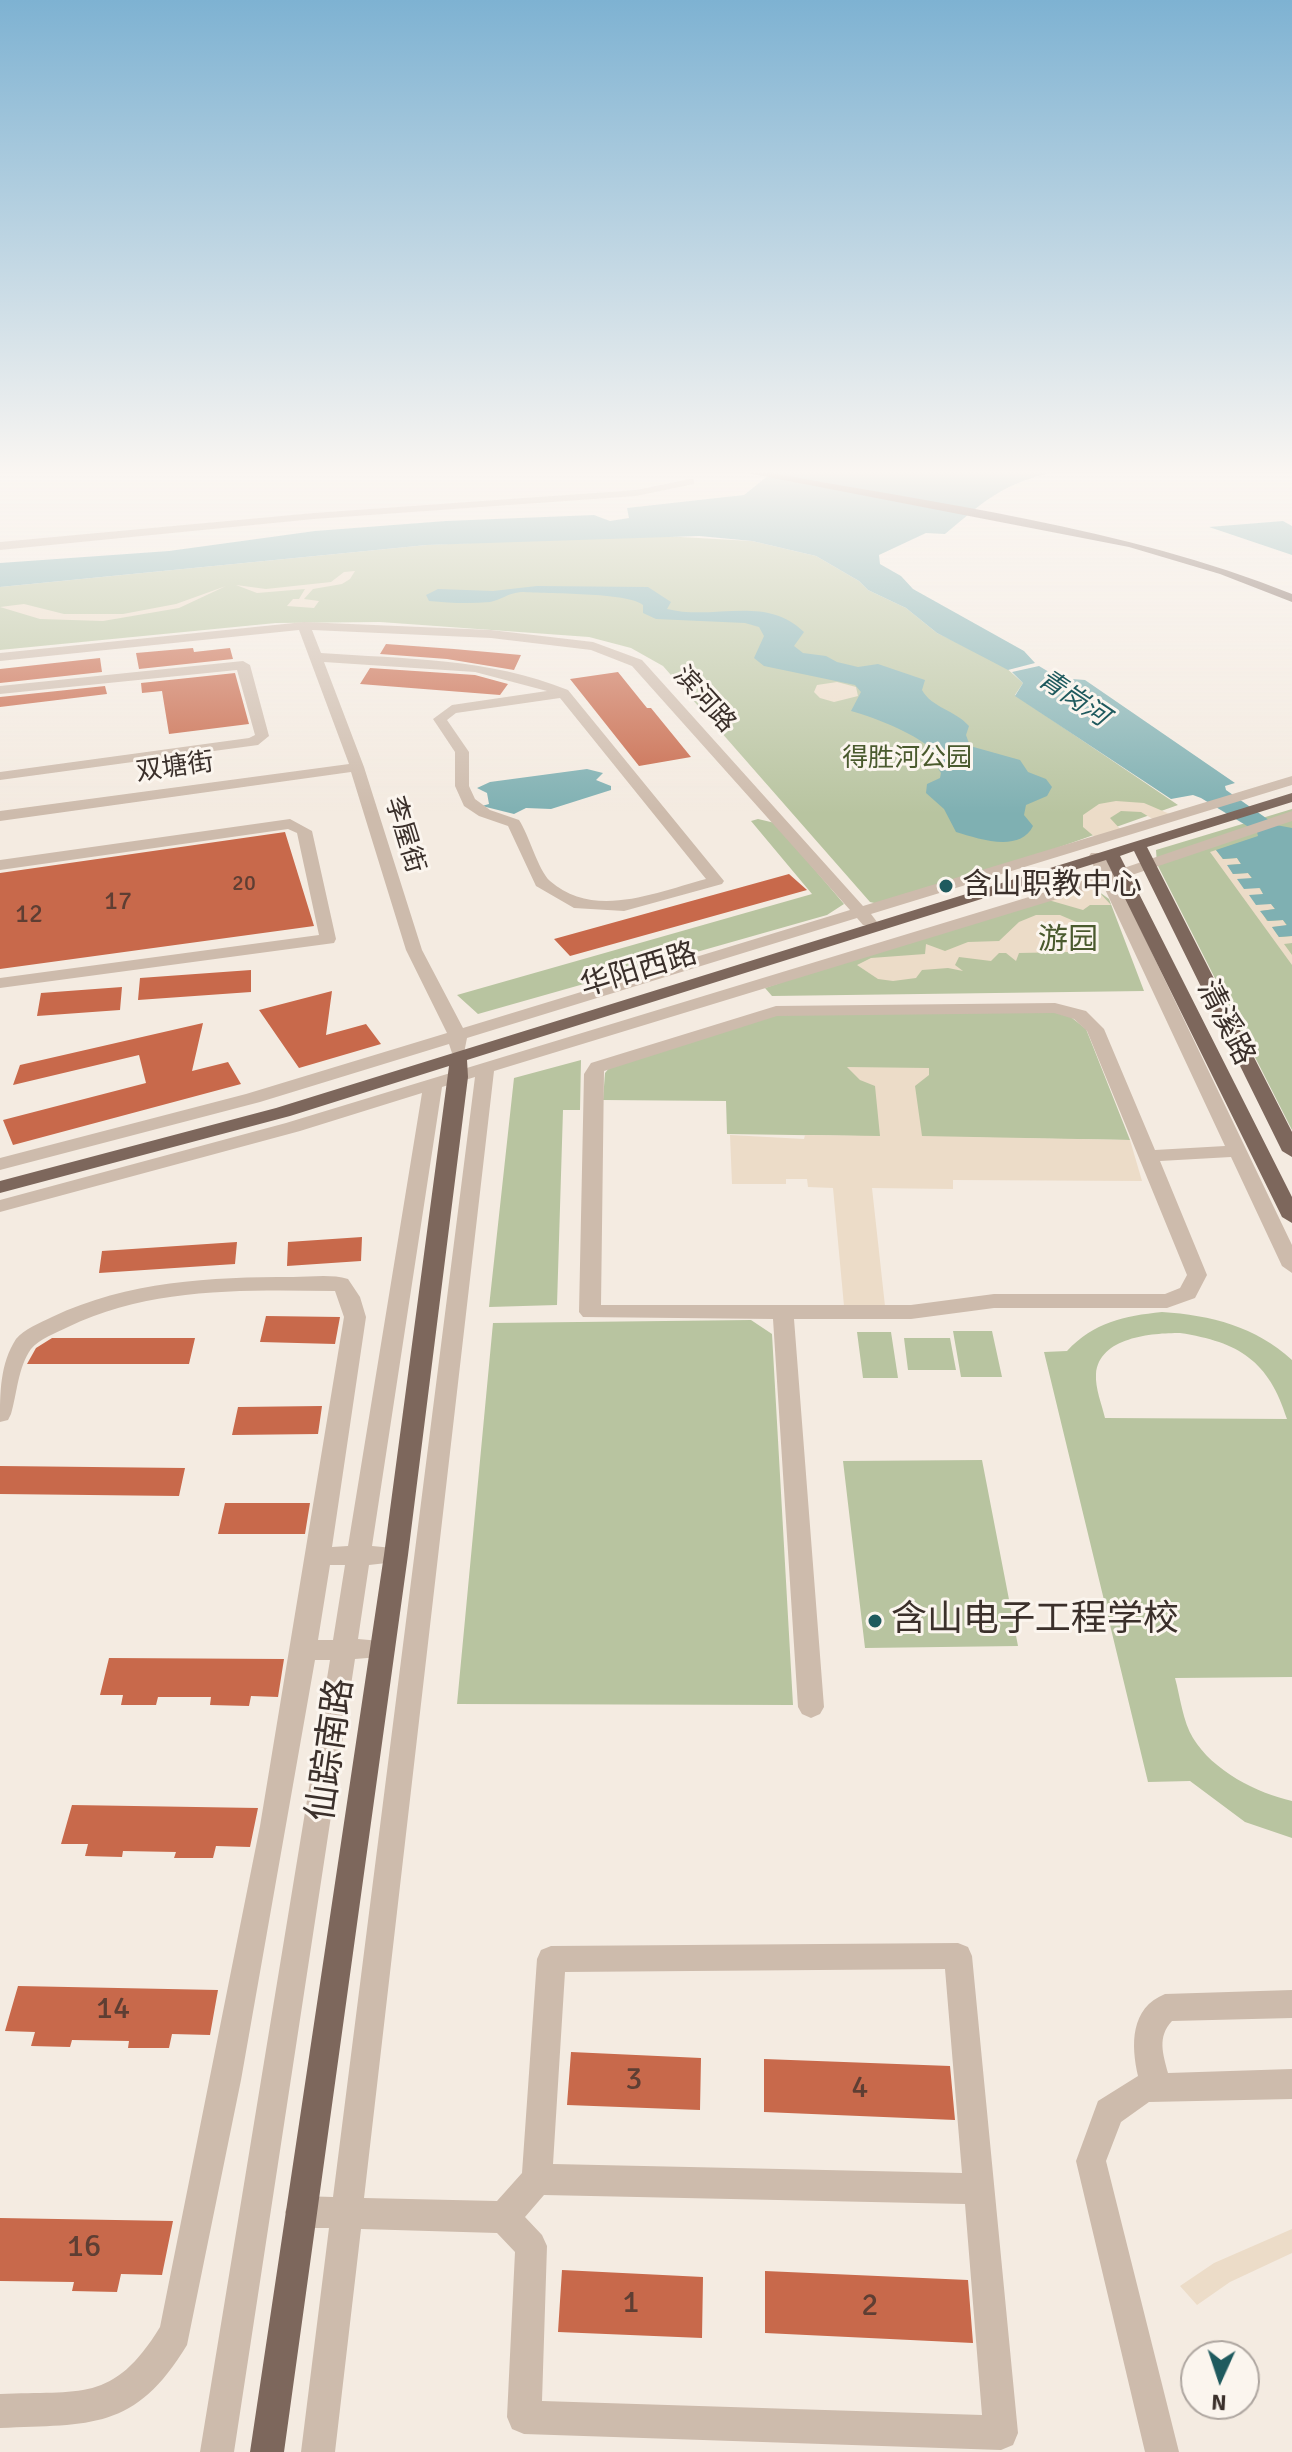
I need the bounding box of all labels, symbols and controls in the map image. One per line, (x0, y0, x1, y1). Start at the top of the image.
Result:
street label: 滨河路 (666, 661, 742, 739)
water label: 青岗河 (1032, 664, 1114, 734)
park label: 得胜河公园 (842, 743, 972, 775)
street label: 双塘街 (134, 747, 216, 789)
street label: 李屋街 (378, 793, 430, 877)
place label: 含山职教中心 (962, 868, 1142, 904)
house number: 20 (232, 871, 256, 897)
marker: 含山职教中心 (937, 877, 955, 895)
house number: 17 (104, 886, 132, 918)
house number: 12 (15, 899, 43, 931)
park label: 游园 (1038, 923, 1098, 959)
street label: 华阳西路 (576, 936, 702, 1006)
street label: 清溪路 (1189, 975, 1261, 1071)
place label: 含山电子工程学校 (891, 1599, 1179, 1643)
marker: 含山电子工程学校 (866, 1612, 884, 1630)
street label: 仙踪南路 (301, 1676, 363, 1824)
house number: 14 (96, 1991, 130, 2029)
house number: 3 (625, 2062, 643, 2100)
house number: 4 (851, 2070, 869, 2108)
house number: 16 (67, 2229, 101, 2267)
house number: 1 (622, 2285, 640, 2323)
house number: 2 (861, 2288, 879, 2326)
north arrow (1180, 2340, 1260, 2420)
text: N (1210, 2389, 1227, 2416)

